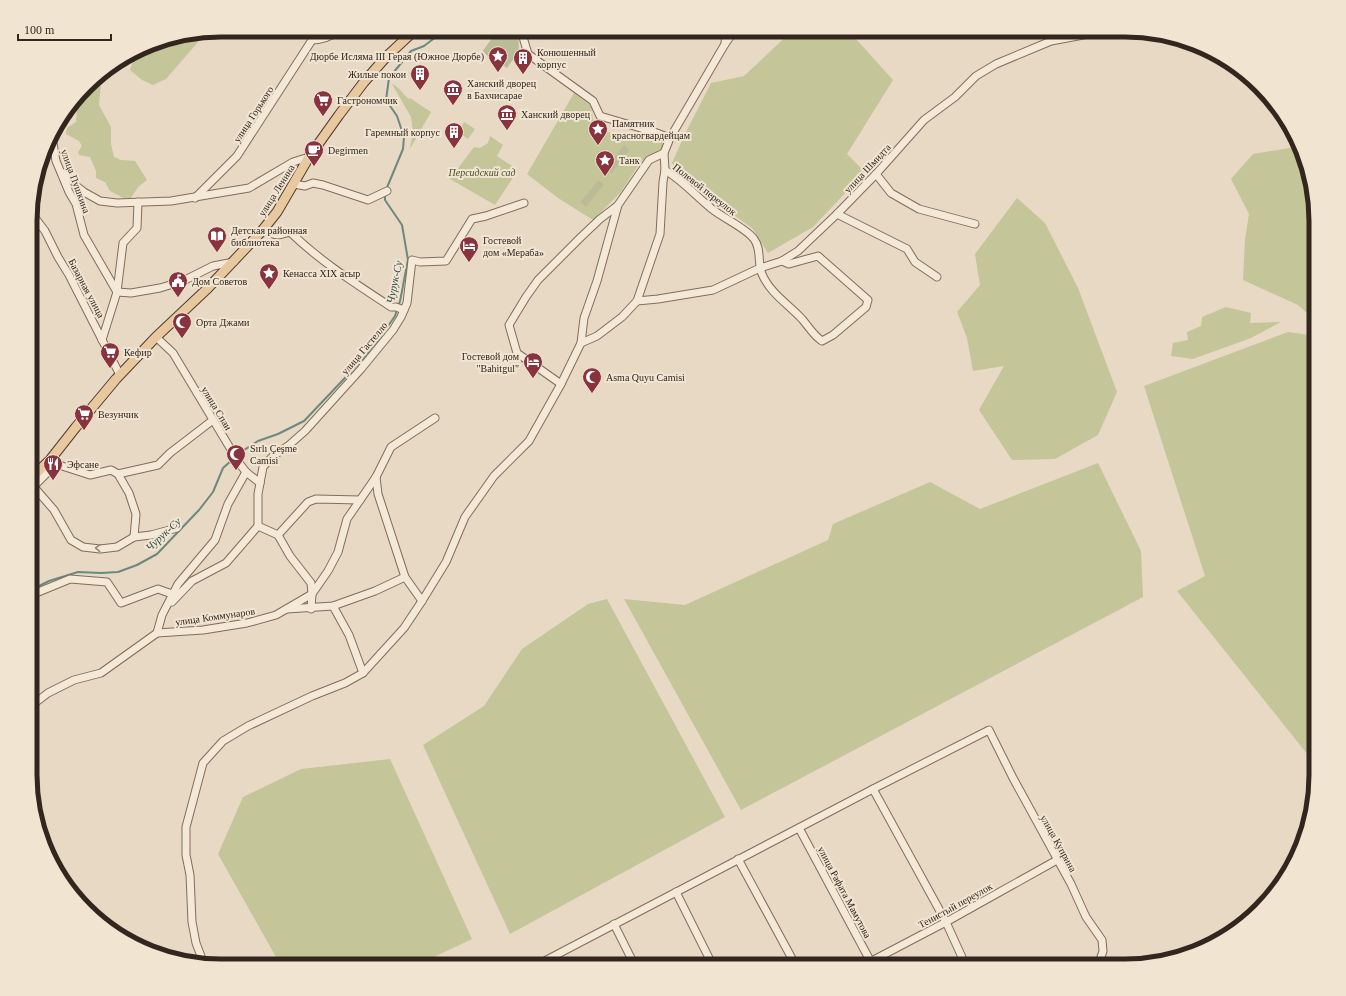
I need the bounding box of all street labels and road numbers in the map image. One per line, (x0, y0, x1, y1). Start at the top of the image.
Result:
street label: улица Горького (231, 84, 276, 144)
street label: улица Шмидта (842, 141, 893, 195)
street label: улица Пушкина (59, 148, 92, 215)
street label: Полевой переулок (671, 161, 739, 218)
street label: улица Ленина (256, 162, 297, 218)
street label: Базарная улица (66, 257, 107, 320)
street label: улица Гастелло (339, 320, 390, 377)
street label: улица Спаи (199, 384, 234, 433)
street label: улица Коммунаров (175, 605, 256, 628)
street label: улица Куприна (1038, 813, 1079, 874)
street label: улица Рафата Мамутова (816, 845, 874, 940)
street label: Тенистый переулок (916, 881, 994, 930)

